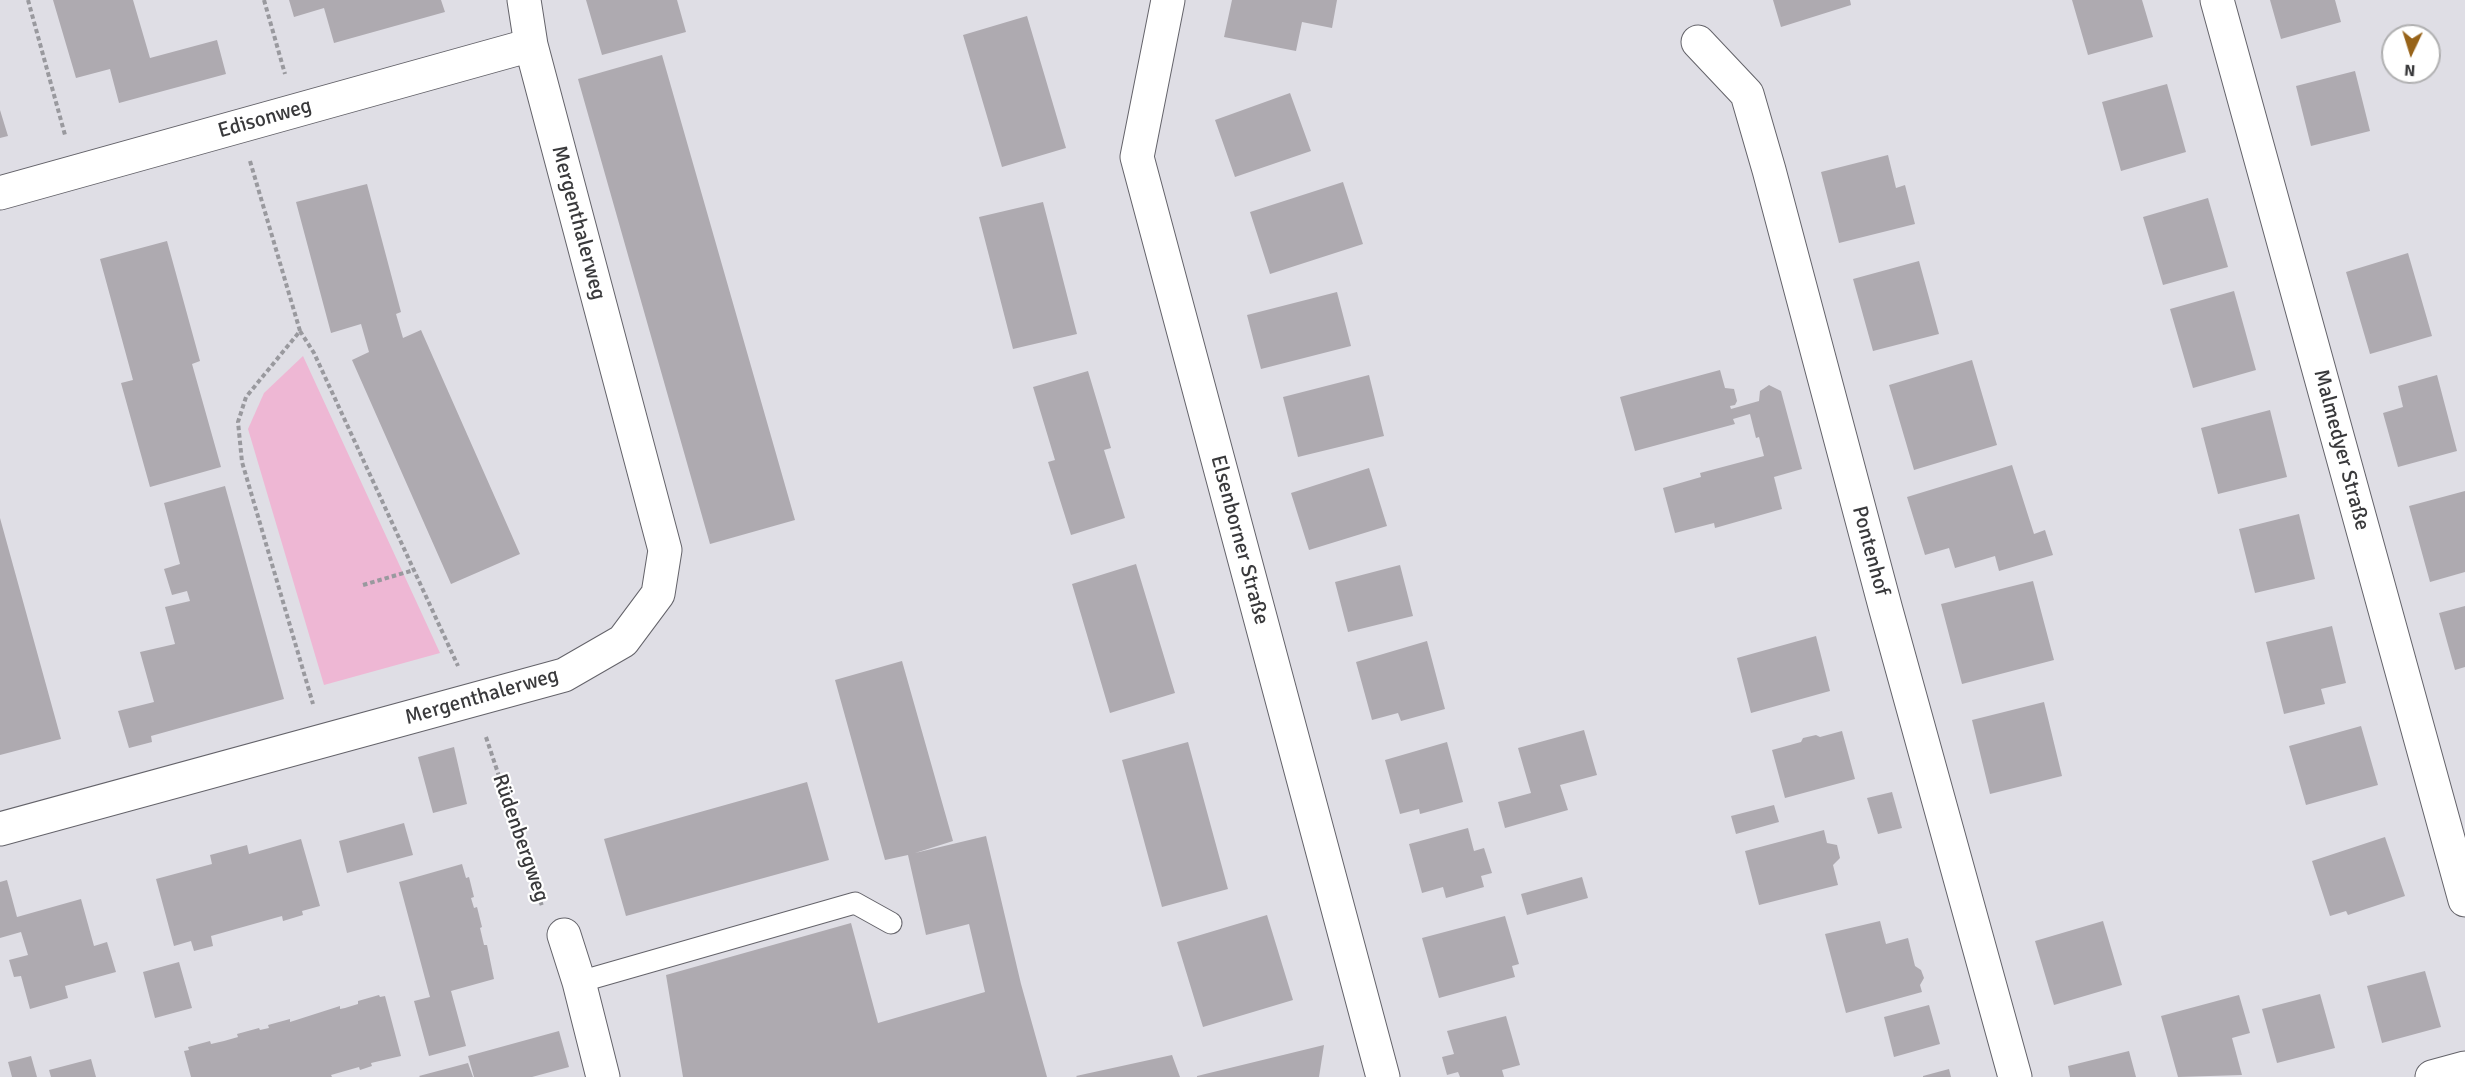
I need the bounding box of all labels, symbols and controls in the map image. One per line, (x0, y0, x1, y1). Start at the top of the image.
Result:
north arrow (2381, 24, 2441, 84)
text: N (2404, 60, 2416, 80)
street label: Edisonweg (215, 94, 315, 144)
street label: Mergenthalerweg (545, 143, 611, 303)
street label: Malmedyer Straße (2307, 367, 2375, 533)
street label: Elsenborner Straße (1204, 453, 1274, 627)
street label: Pontenhof (1846, 503, 1894, 599)
street label: Mergenthalerweg (402, 663, 562, 731)
street label: Rüdenbergweg (486, 771, 554, 905)

